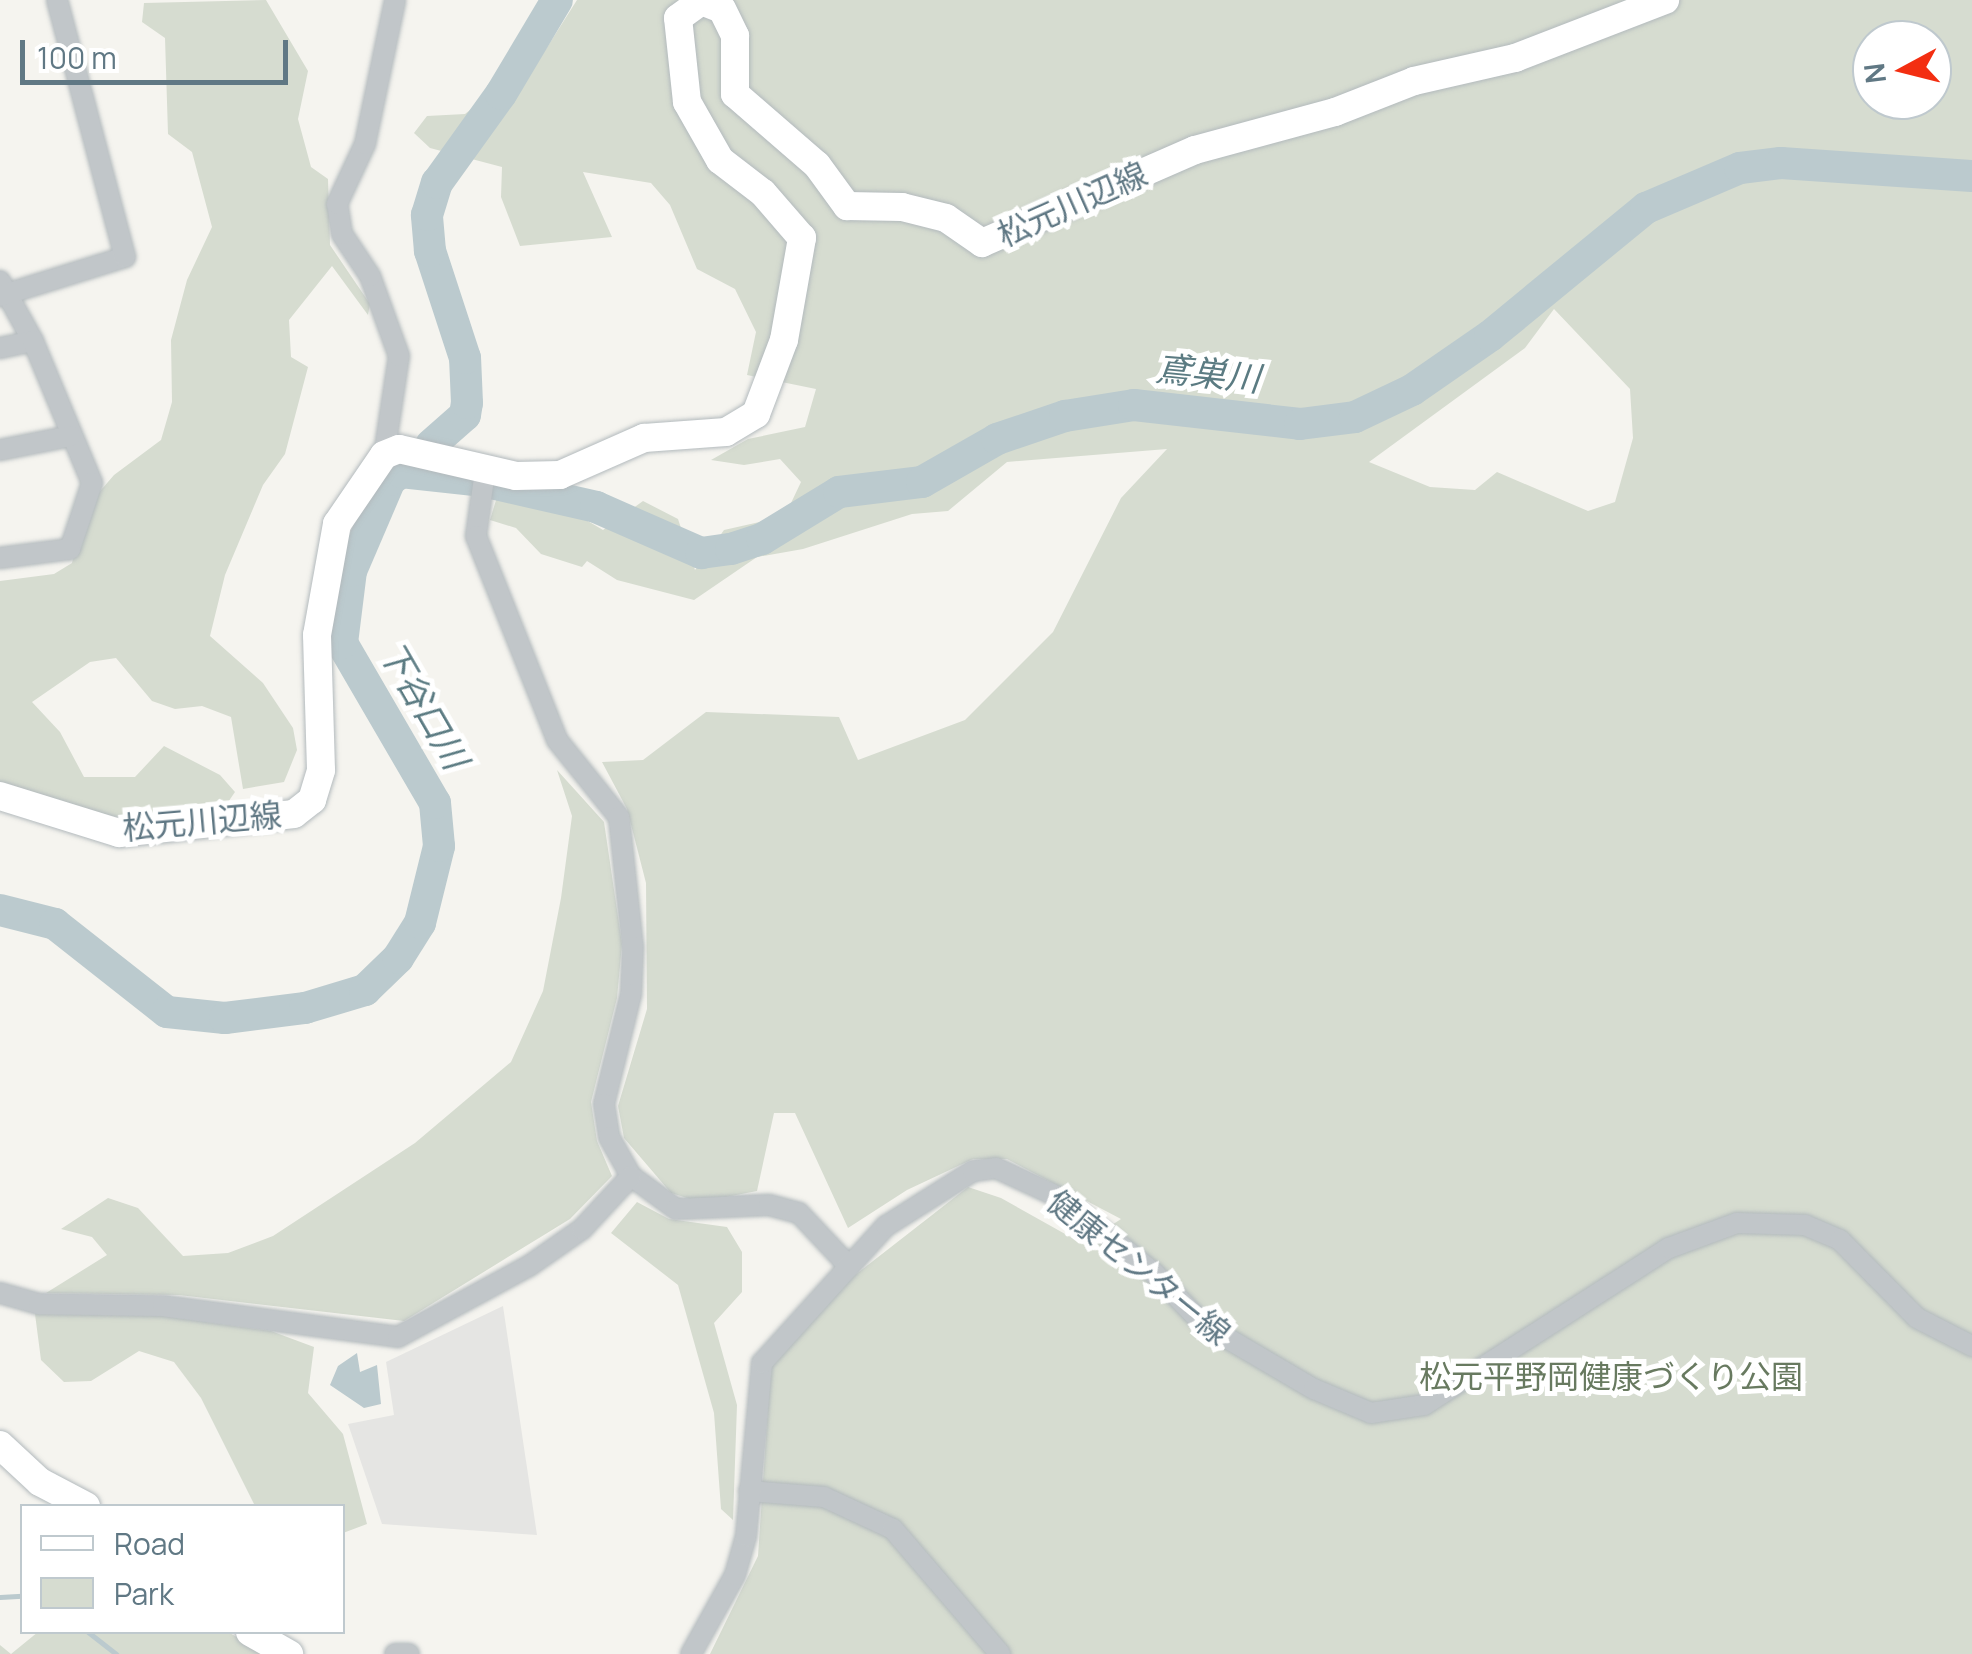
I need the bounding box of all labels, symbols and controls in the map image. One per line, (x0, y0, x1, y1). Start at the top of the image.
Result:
scale bar (25, 20, 292, 82)
north arrow (1852, 20, 1952, 120)
text: 100 m (37, 37, 117, 78)
text: N (1854, 61, 1894, 86)
street label: 松元川辺線 (991, 154, 1153, 254)
water label: 鳶巣川 (1154, 347, 1262, 399)
water label: 下谷口川 (371, 634, 477, 776)
street label: 松元川辺線 (121, 795, 283, 847)
street label: 健康センター線 (1040, 1182, 1238, 1352)
park label: 松元平野岡健康づくり公園 (1419, 1357, 1803, 1395)
legend (20, 1504, 345, 1634)
text: Road (114, 1523, 185, 1564)
text: Park (114, 1573, 174, 1614)

